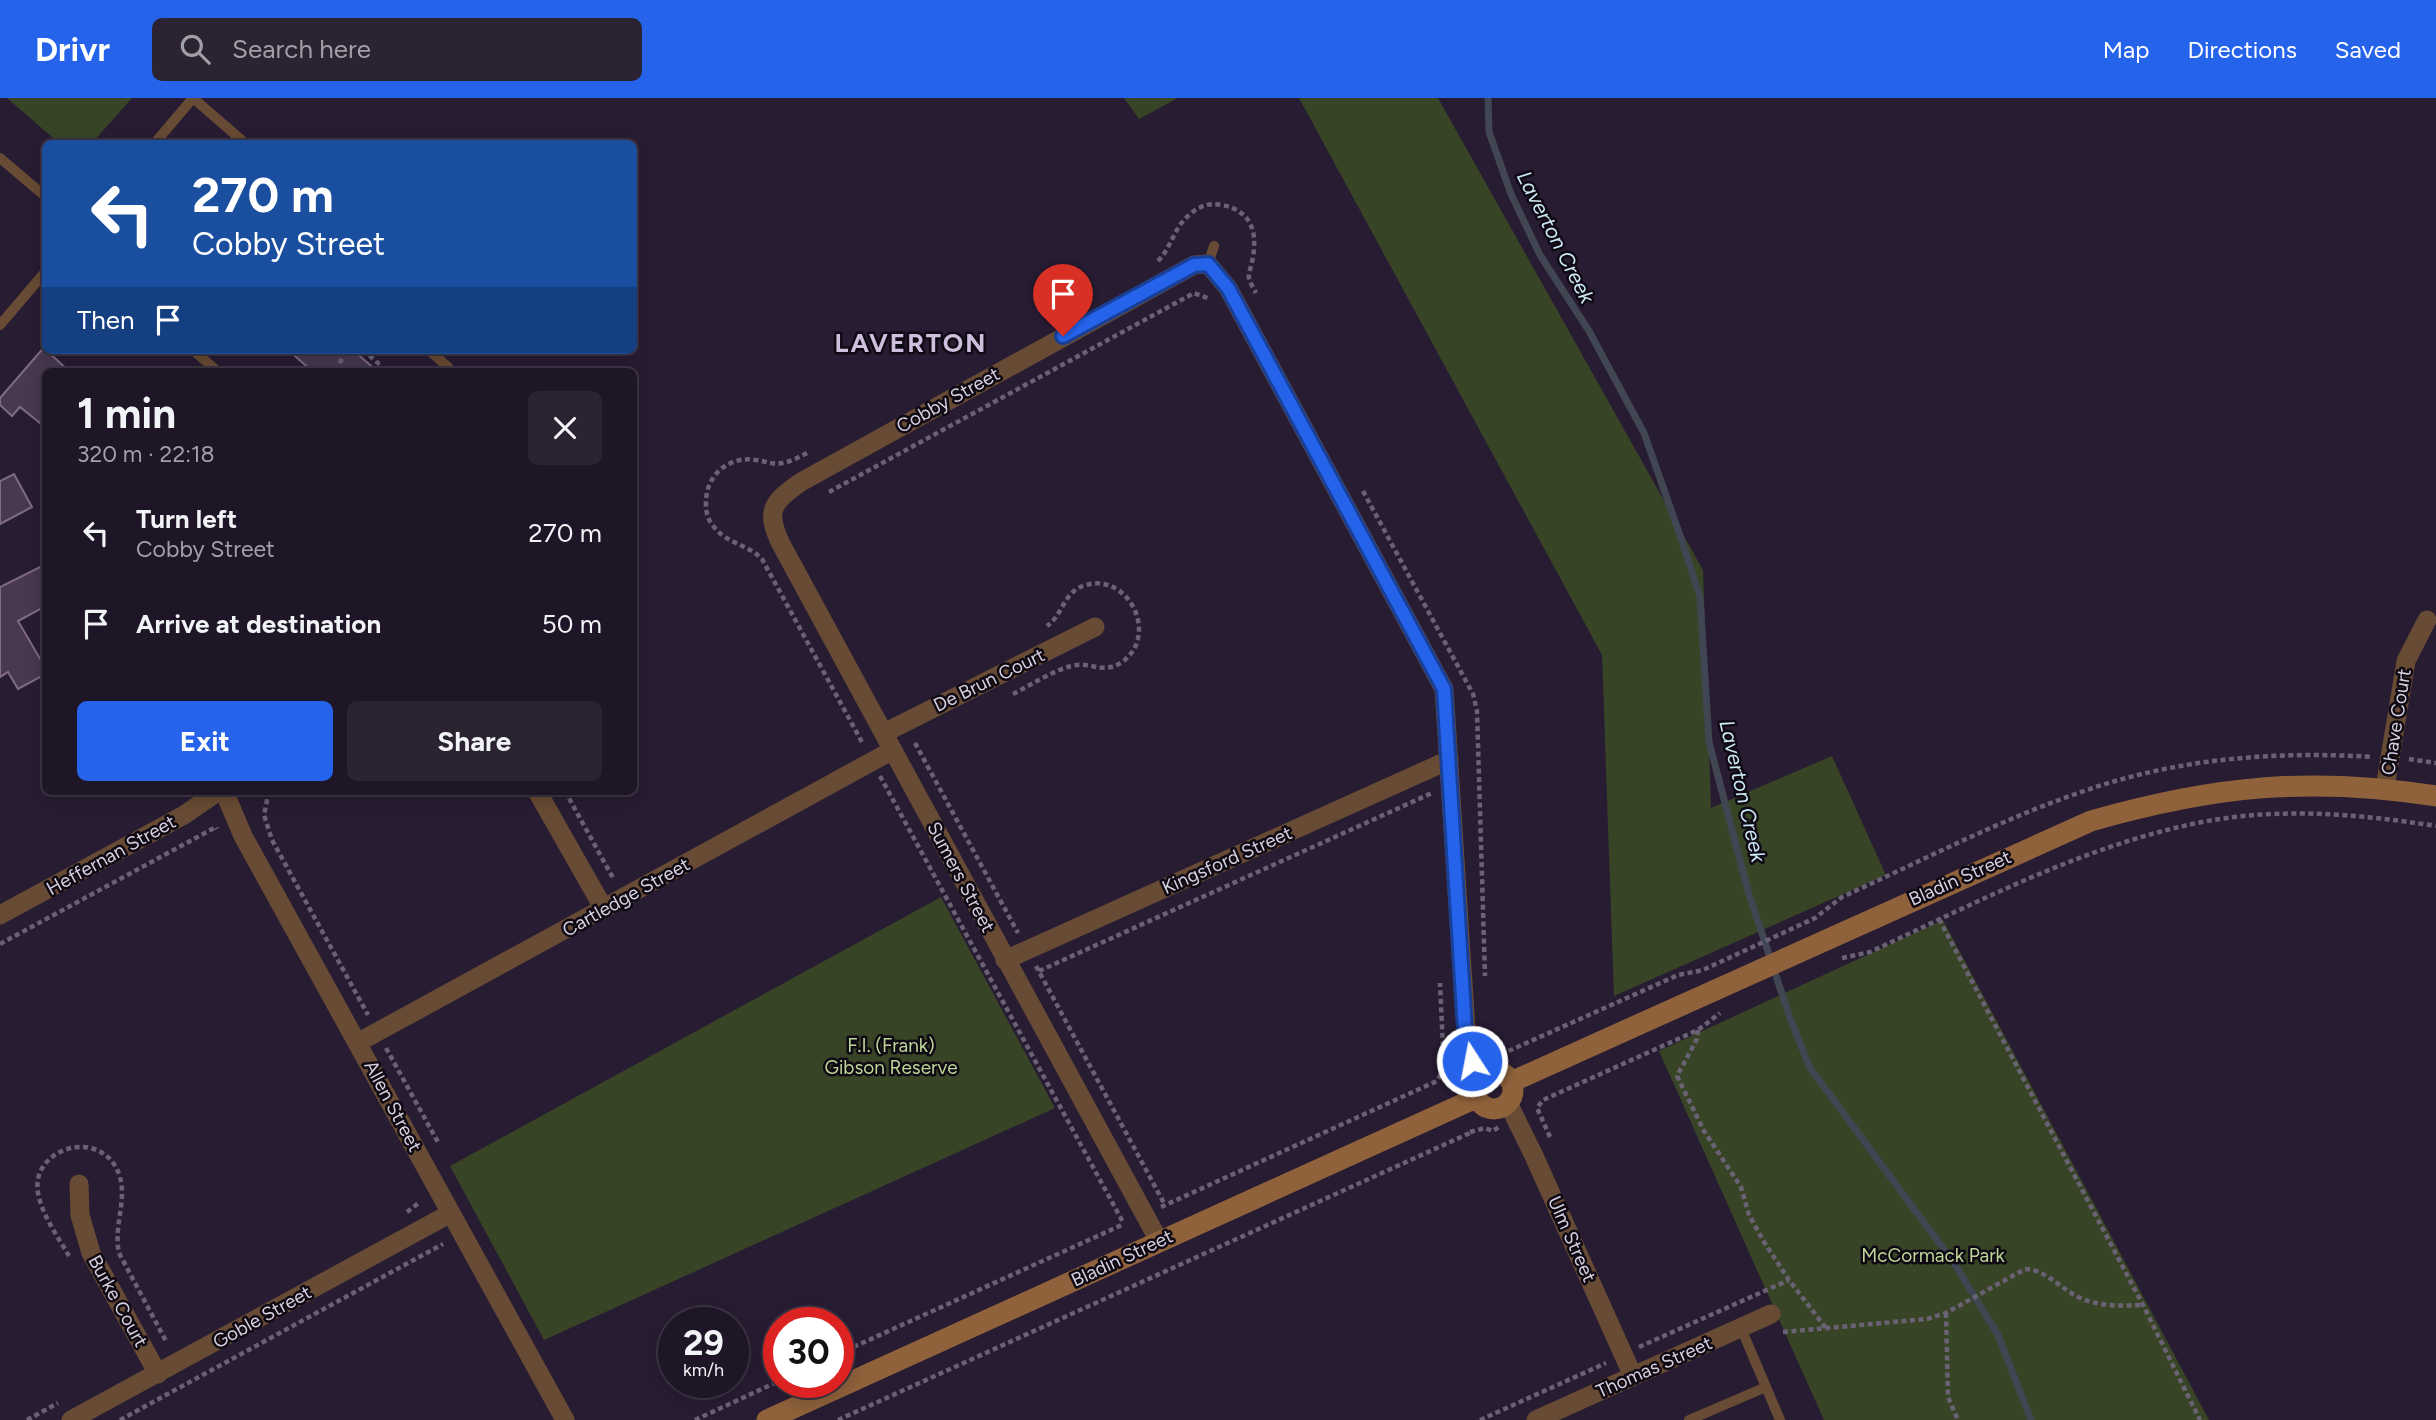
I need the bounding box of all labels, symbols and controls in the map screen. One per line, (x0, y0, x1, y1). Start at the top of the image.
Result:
search box (152, 18, 642, 81)
text: Drivr (35, 30, 110, 69)
icon: search (176, 30, 214, 68)
text: Search here (232, 33, 371, 65)
text: Map (2103, 35, 2149, 64)
text: Directions (2187, 35, 2297, 64)
text: Saved (2335, 35, 2401, 64)
text: 270 m (192, 165, 334, 224)
water label: Laverton Creek (1512, 167, 1600, 308)
icon: left (77, 168, 168, 259)
text: Cobby Street (192, 225, 385, 263)
pin (1033, 264, 1093, 336)
icon: arrive (1044, 275, 1082, 313)
icon: arrive (149, 301, 187, 339)
text: Then (77, 304, 135, 336)
district label: LAVERTON (835, 327, 987, 359)
street label: Cobby Street (892, 362, 1004, 438)
text: 1 min (77, 388, 176, 439)
button: close (528, 391, 602, 465)
text: 320 m · 22:18 (77, 440, 215, 468)
text: Turn left (136, 503, 237, 535)
icon: left (77, 514, 115, 552)
text: 270 m (528, 517, 602, 549)
text: Cobby Street (136, 535, 275, 563)
icon: arrive (77, 605, 115, 643)
text: Arrive at destination (136, 608, 381, 640)
text: 50 m (542, 608, 602, 640)
street label: De Brun Court (930, 643, 1048, 717)
street label: Chave Court (2376, 667, 2416, 777)
button: Exit (77, 701, 333, 781)
button: Share (347, 701, 602, 781)
water label: Laverton Creek (1714, 717, 1772, 865)
street label: Heffernan Street (42, 810, 180, 900)
street label: Sumers Street (922, 818, 1000, 936)
street label: Kingsford Street (1158, 821, 1296, 899)
street label: Bladin Street (1905, 845, 2015, 911)
street label: Cartledge Street (558, 852, 694, 942)
position arrow (1435, 1024, 1509, 1098)
park label: F.I. (Frank) Gibson Reserve (824, 1034, 958, 1079)
street label: Allen Street (359, 1056, 427, 1156)
street label: Ulm Street (1543, 1192, 1601, 1286)
street label: Bladin Street (1068, 1224, 1176, 1292)
park label: McCormack Park (1861, 1244, 2006, 1267)
street label: Burke Court (83, 1251, 153, 1351)
street label: Goble Street (209, 1281, 315, 1353)
speed limit sign: 30 (763, 1307, 854, 1398)
text: 29 (683, 1322, 724, 1364)
street label: Thomas Street (1592, 1331, 1716, 1403)
text: km/h (683, 1359, 724, 1381)

